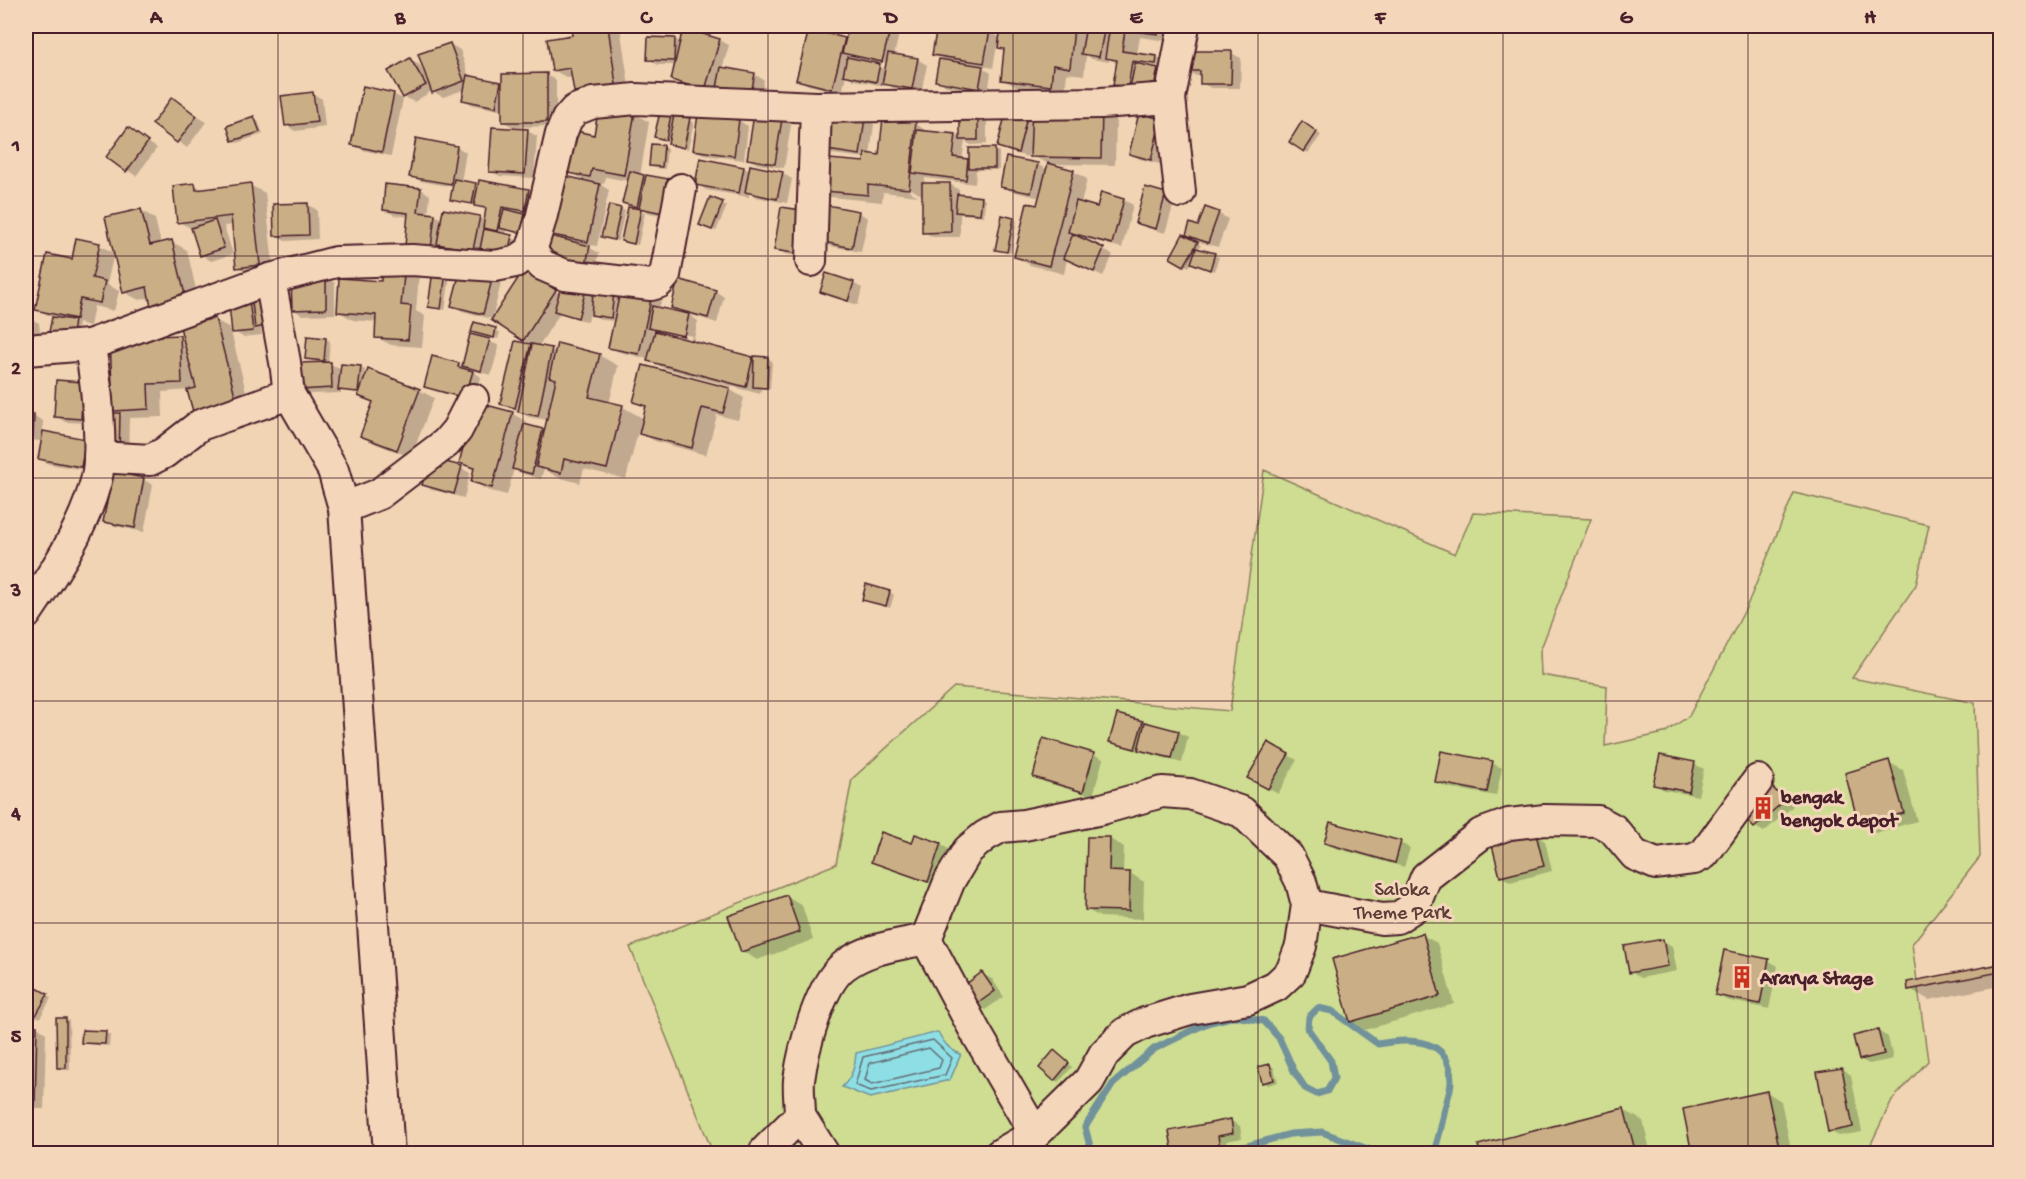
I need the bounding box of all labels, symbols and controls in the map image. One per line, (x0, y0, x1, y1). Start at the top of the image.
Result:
text: A (149, 8, 164, 31)
text: B (394, 8, 406, 31)
text: C (640, 8, 654, 31)
text: D (882, 8, 898, 31)
text: E (1130, 8, 1144, 31)
text: F (1374, 8, 1387, 31)
text: G (1620, 8, 1634, 31)
text: H (1864, 8, 1876, 31)
text: 1 (11, 136, 20, 159)
text: 2 (11, 359, 21, 382)
text: 3 (10, 581, 21, 604)
place label: bengak bengok depot (1780, 788, 1899, 834)
building icon: bengak bengok depot (1750, 795, 1776, 821)
text: 4 (10, 804, 21, 827)
park label: Saloka Theme Park (1353, 880, 1452, 926)
building icon: Ararya Stage (1729, 964, 1755, 990)
place label: Ararya Stage (1759, 969, 1874, 992)
text: 5 (11, 1027, 22, 1050)

